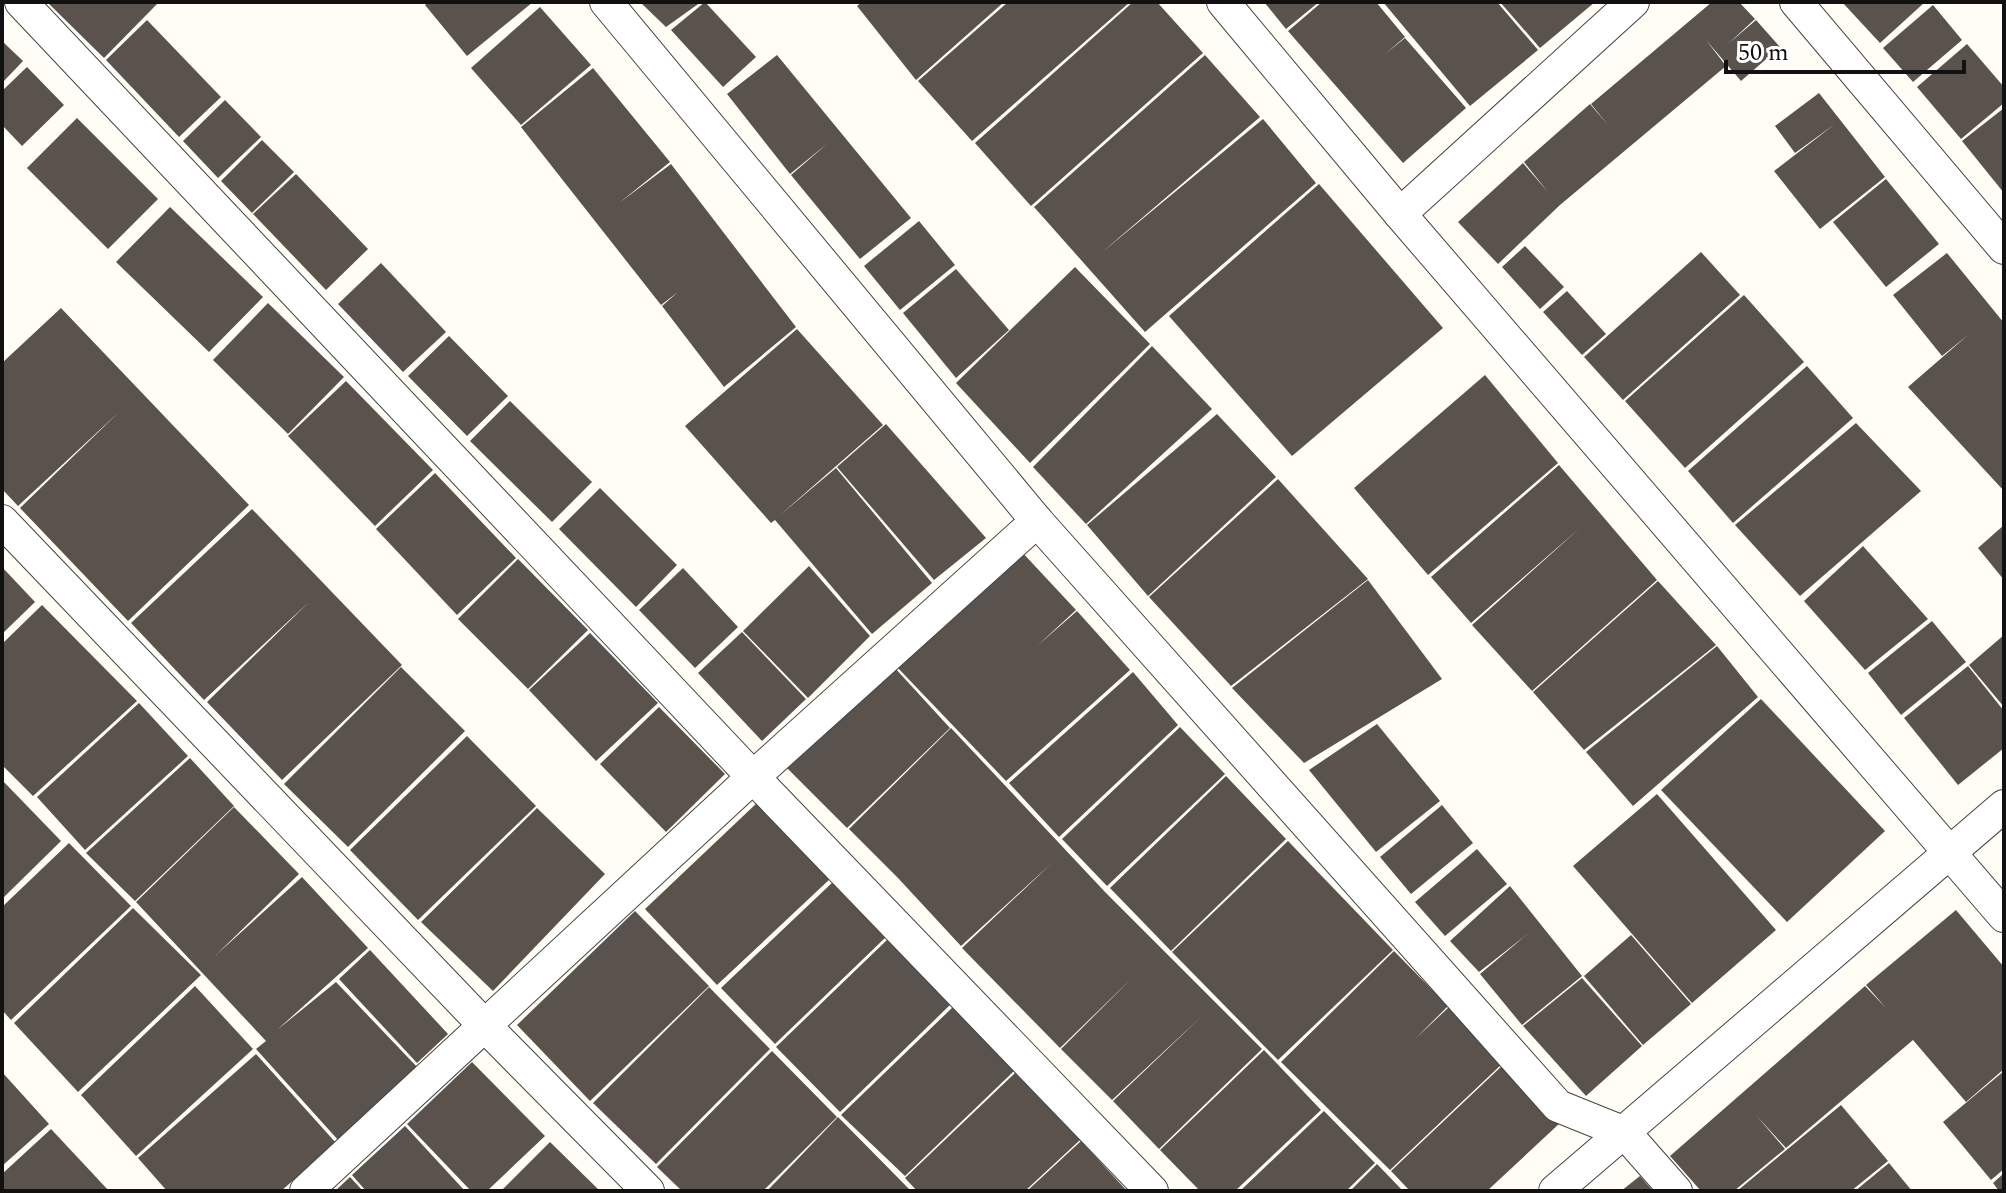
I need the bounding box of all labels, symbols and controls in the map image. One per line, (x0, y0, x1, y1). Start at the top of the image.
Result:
scale bar (1726, 24, 1964, 74)
text: 50 m (1738, 35, 1789, 71)

